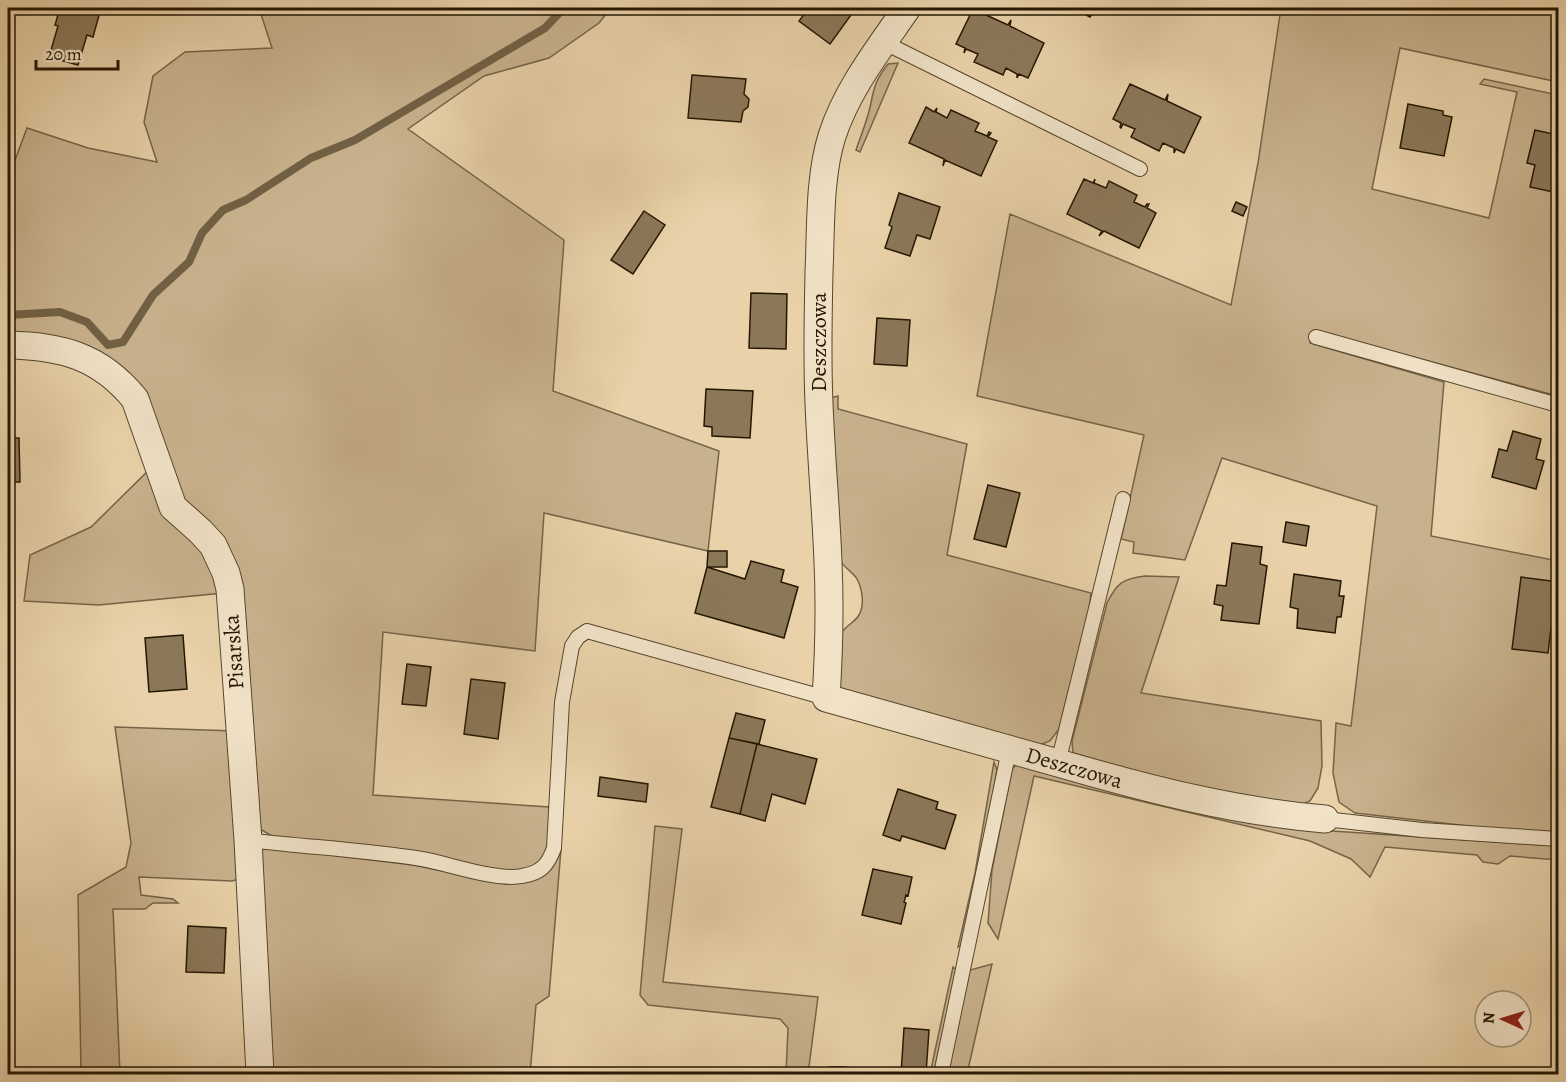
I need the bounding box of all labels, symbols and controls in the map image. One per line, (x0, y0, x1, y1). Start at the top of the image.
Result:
scale bar (36, 33, 118, 71)
text: 20 m (45, 42, 82, 66)
street label: Deszczowa (804, 291, 834, 392)
street label: Pisarska (216, 613, 252, 691)
street label: Deszczowa (1022, 740, 1127, 796)
north arrow (1473, 989, 1533, 1049)
text: N (1478, 1011, 1500, 1025)

